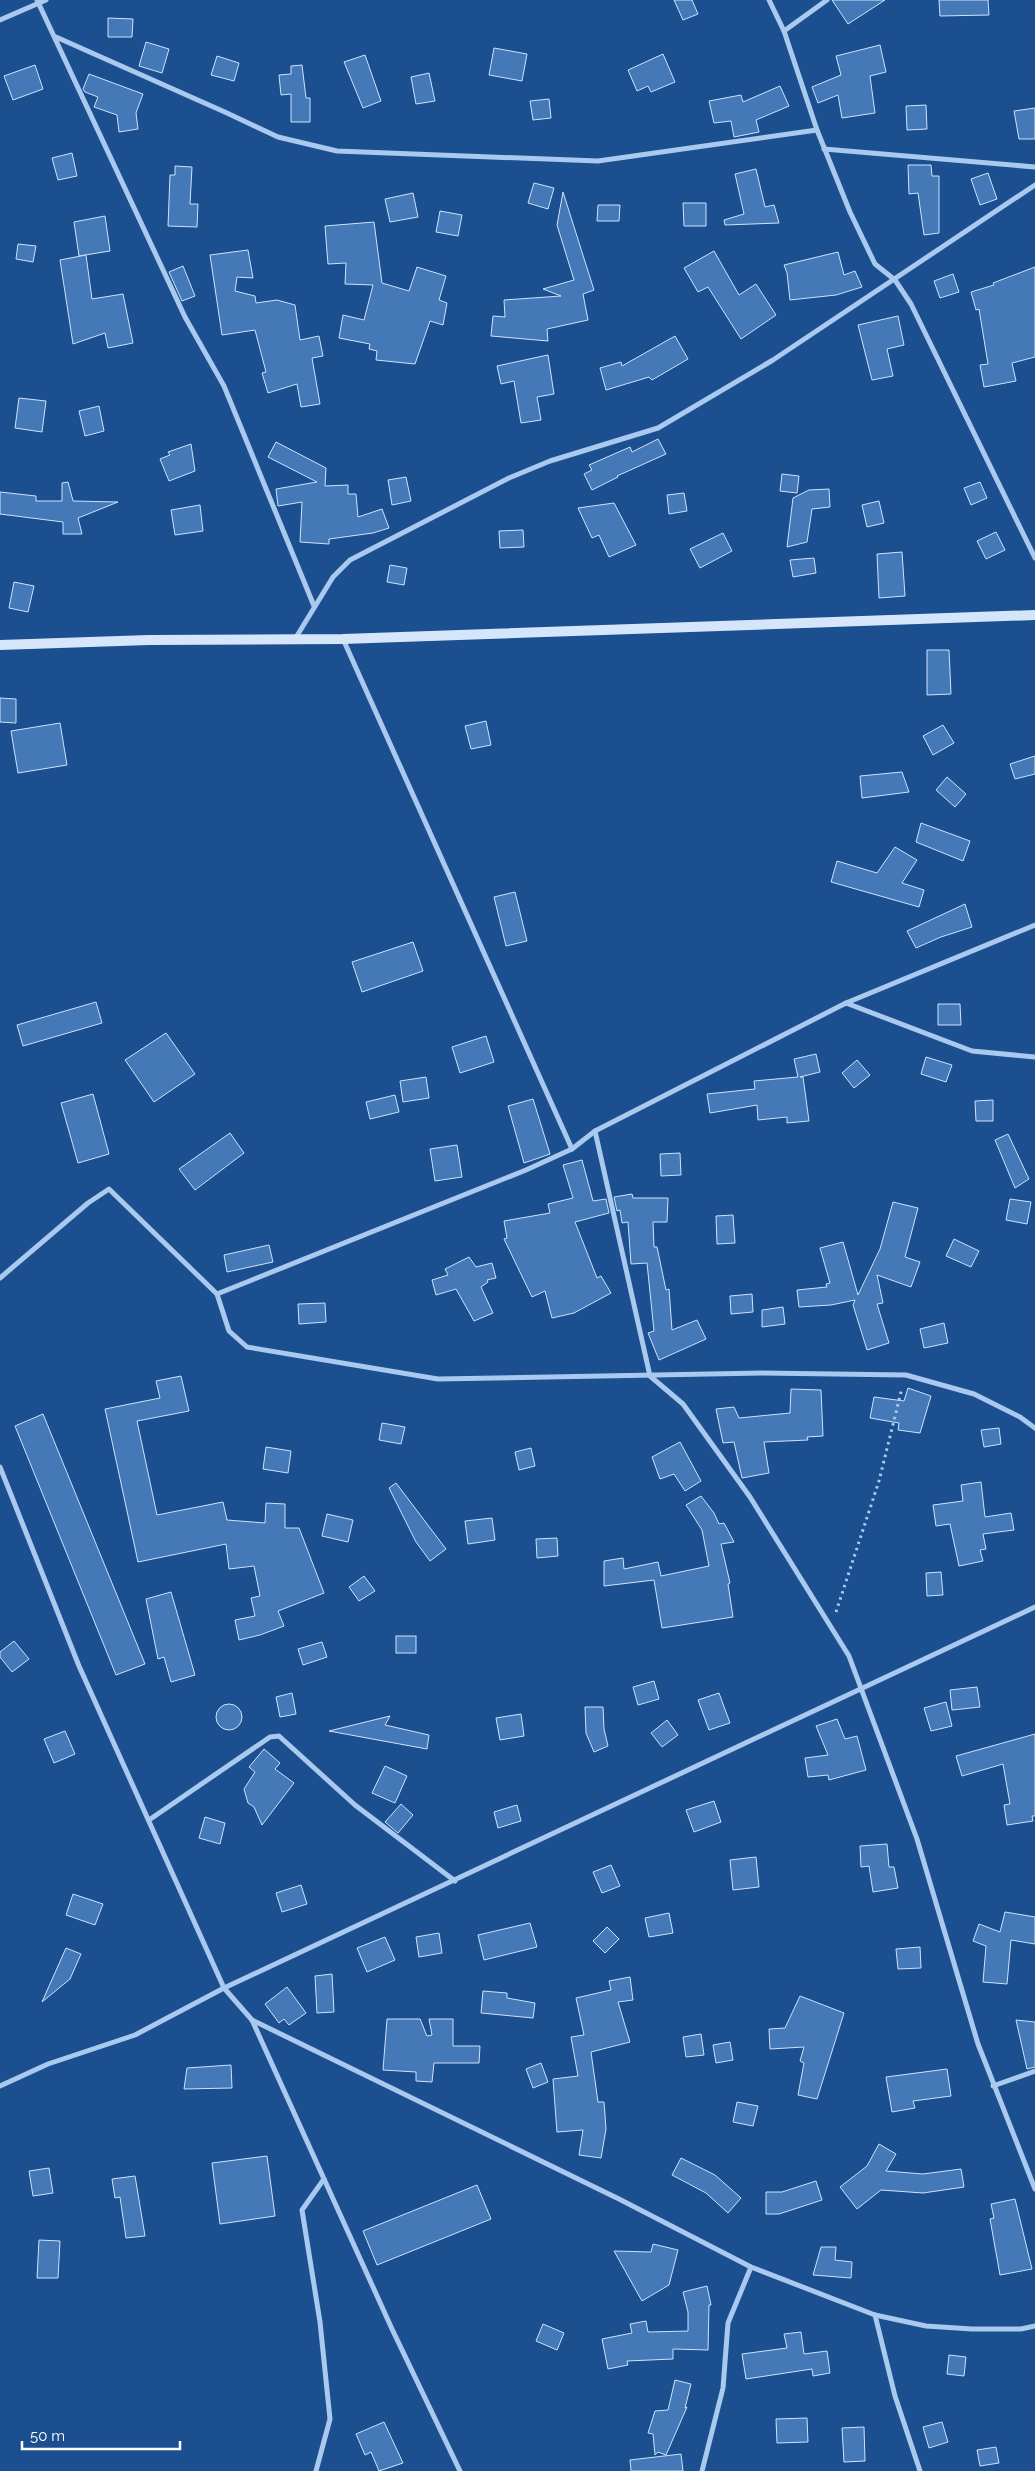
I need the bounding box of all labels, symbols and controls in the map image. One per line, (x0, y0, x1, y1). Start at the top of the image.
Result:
scale bar (22, 2418, 180, 2450)
text: 50 m (30, 2427, 65, 2445)

